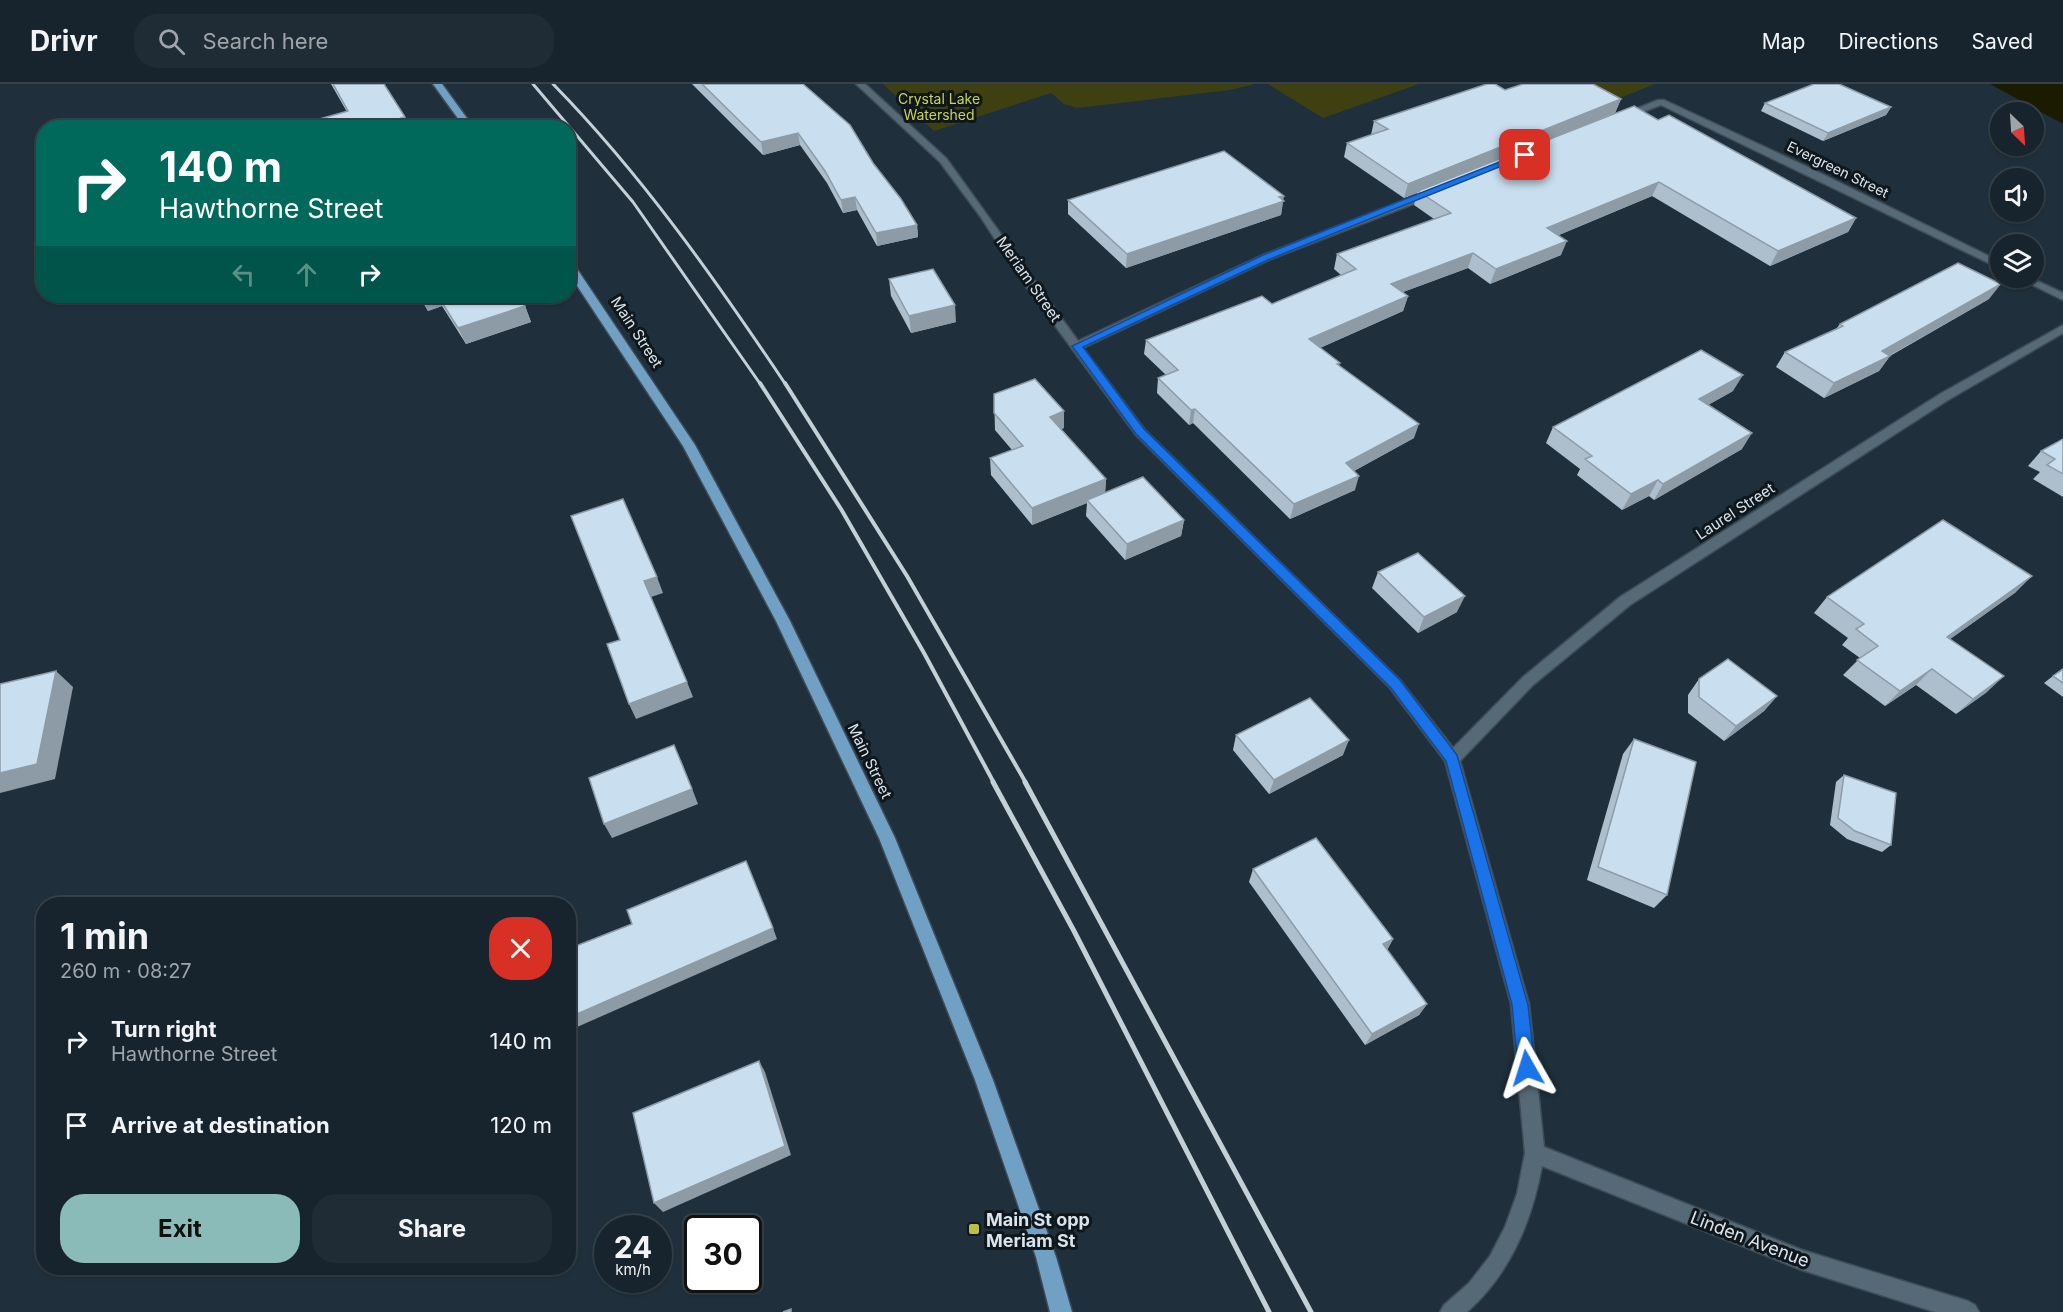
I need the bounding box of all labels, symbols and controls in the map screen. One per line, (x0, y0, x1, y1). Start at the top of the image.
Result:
search box (134, 14, 554, 68)
text: Drivr (30, 24, 98, 58)
icon: search (155, 25, 188, 58)
text: Search here (203, 28, 328, 54)
text: Map (1762, 29, 1805, 54)
text: Directions (1838, 29, 1939, 54)
text: Saved (1972, 29, 2033, 54)
park label: Crystal Lake Watershed (898, 90, 980, 123)
north arrow (1990, 102, 2044, 156)
map controls (1990, 102, 2044, 288)
pin (1499, 129, 1550, 180)
street label: Evergreen Street (1784, 137, 1892, 201)
icon: arrive (1508, 138, 1541, 171)
text: 140 m (159, 141, 282, 192)
icon: right (60, 144, 138, 222)
button: sound (1990, 168, 2044, 222)
text: Hawthorne Street (159, 192, 383, 225)
street label: Meriam Street (993, 233, 1065, 325)
button: layers (1990, 234, 2044, 288)
icon: left (227, 258, 260, 291)
icon: ahead (290, 258, 323, 291)
icon: right (353, 258, 386, 291)
street label: Main Street (607, 293, 667, 371)
street label: Laurel Street (1692, 478, 1778, 544)
street label: Main Street (844, 720, 896, 802)
text: 1 min (60, 914, 149, 958)
button: close (489, 917, 552, 980)
text: 260 m · 08:27 (60, 959, 192, 983)
text: Turn right (111, 1016, 217, 1042)
icon: right (60, 1025, 93, 1058)
text: 140 m (490, 1028, 552, 1054)
position arrow (1495, 1036, 1559, 1100)
text: Hawthorne Street (111, 1042, 277, 1066)
icon: arrive (60, 1109, 93, 1142)
text: Arrive at destination (111, 1112, 330, 1138)
text: 120 m (490, 1112, 552, 1138)
button: Exit (60, 1194, 300, 1263)
button: Share (312, 1194, 552, 1263)
street label: Linden Avenue (1688, 1207, 1812, 1271)
place label: Main St opp Meriam St (986, 1209, 1090, 1251)
speed limit sign: 30 (684, 1215, 762, 1293)
marker: Main St opp Meriam St (967, 1222, 981, 1236)
text: 24 (614, 1229, 652, 1265)
text: km/h (615, 1260, 651, 1279)

